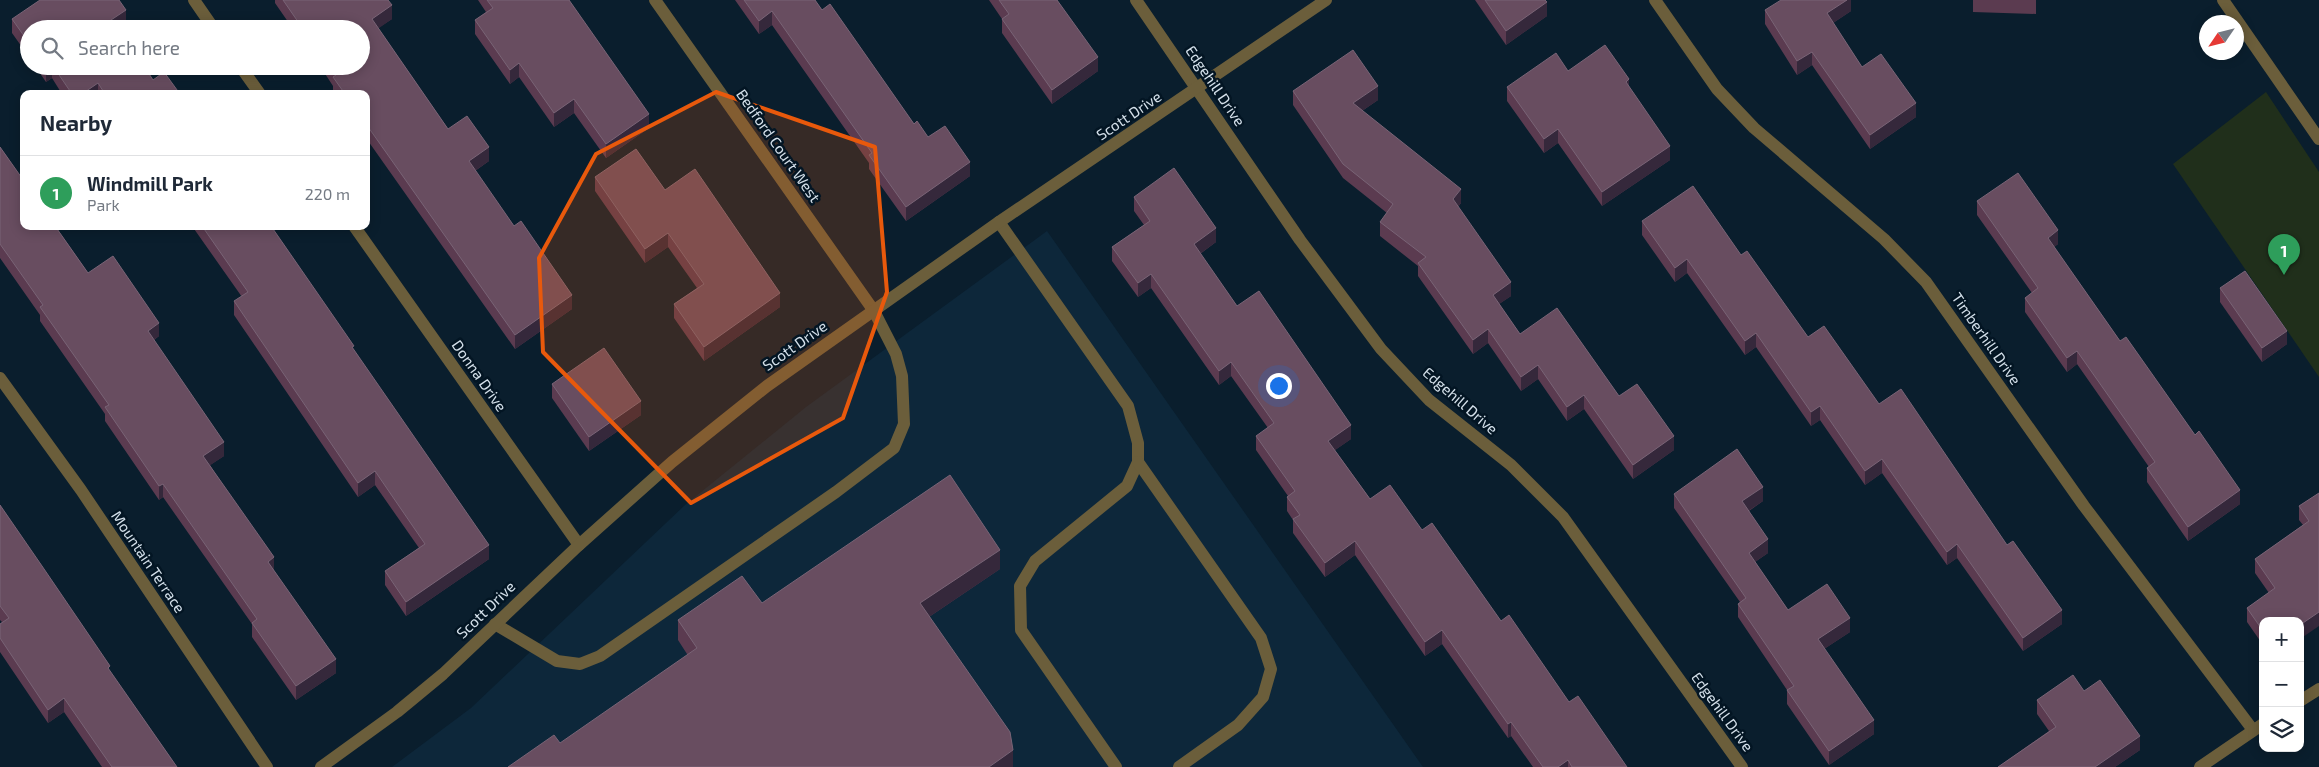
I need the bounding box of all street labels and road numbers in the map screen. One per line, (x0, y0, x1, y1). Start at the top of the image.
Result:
street label: Edgehill Drive (1182, 42, 1249, 129)
street label: Bedford Court West (733, 86, 825, 206)
street label: Scott Drive (1093, 87, 1164, 143)
street label: Timberhill Drive (1948, 289, 2025, 388)
street label: Scott Drive (759, 316, 830, 374)
street label: Donna Drive (449, 336, 511, 415)
street label: Edgehill Drive (1420, 363, 1502, 438)
street label: Mountain Terrace (108, 507, 190, 616)
street label: Scott Drive (452, 577, 518, 642)
street label: Edgehill Drive (1688, 668, 1758, 754)

